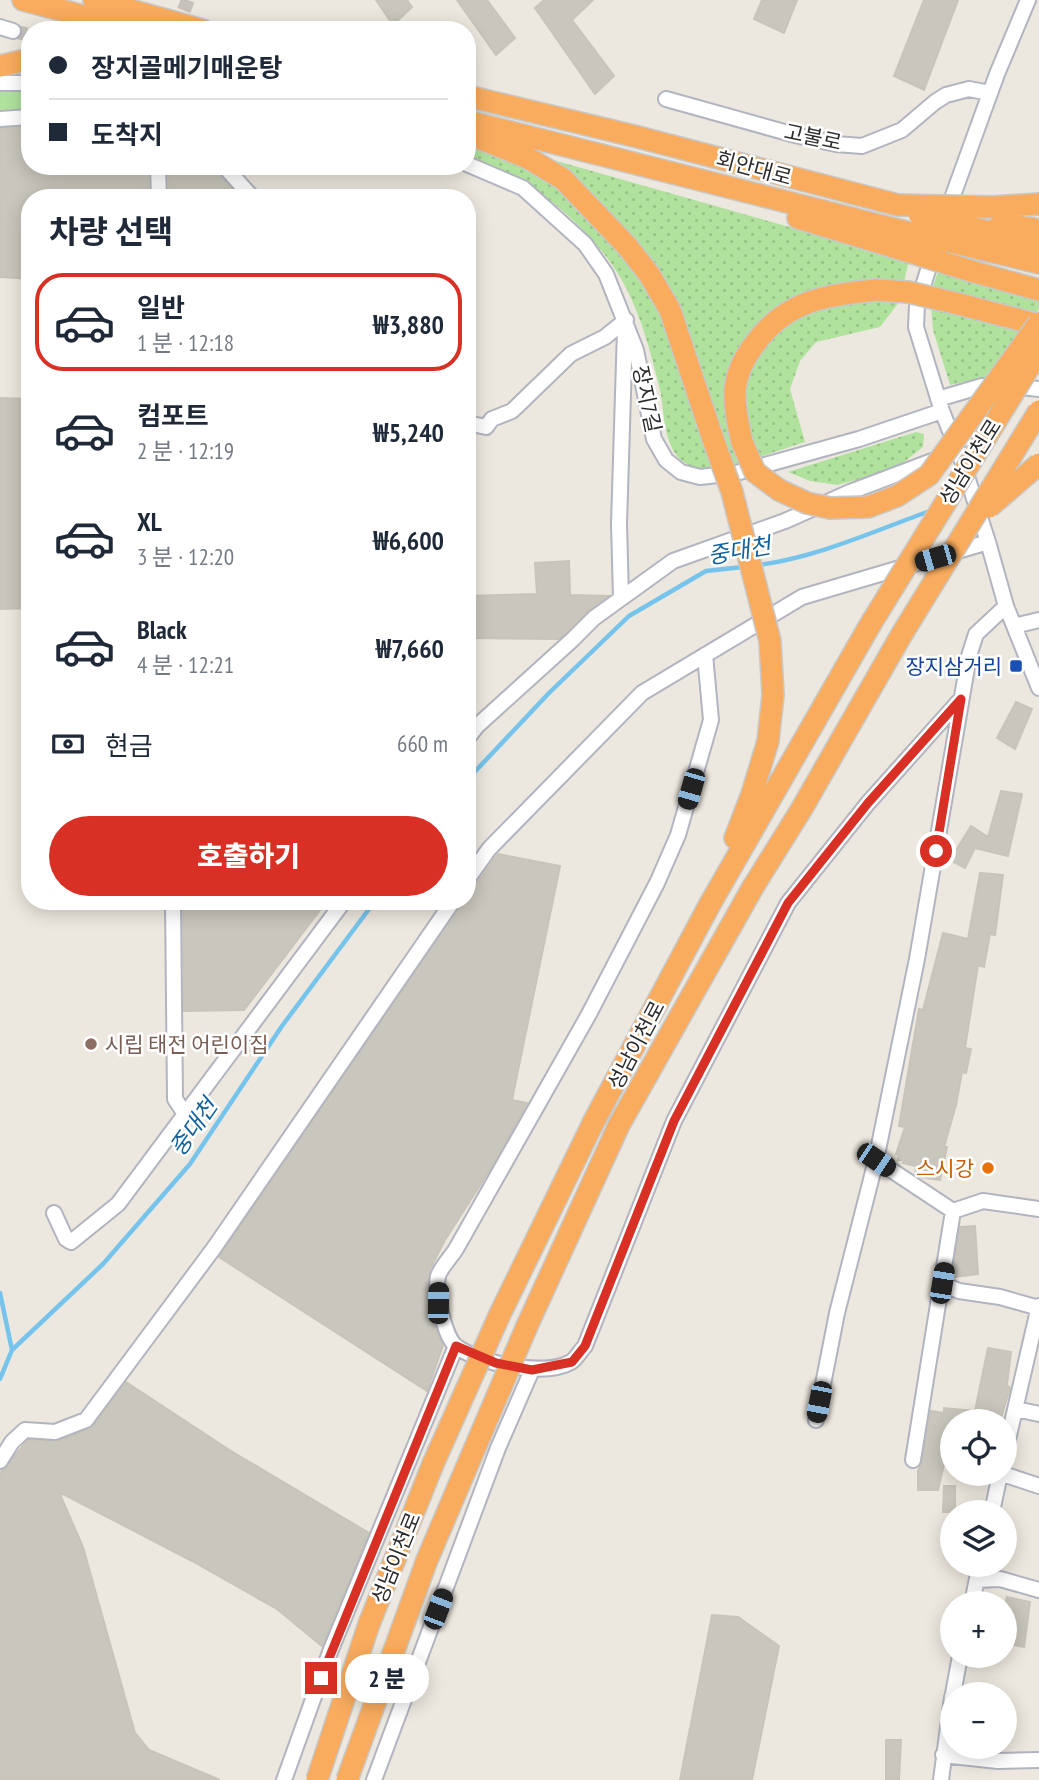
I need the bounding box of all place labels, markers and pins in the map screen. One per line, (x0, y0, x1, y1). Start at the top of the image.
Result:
place label: 장지삼거리 (905, 653, 1002, 680)
marker: 장지삼거리 (1008, 658, 1024, 674)
place label: 시립 태전 어린이집 (105, 1031, 268, 1058)
marker: 시립 태전 어린이집 (83, 1036, 99, 1052)
place label: 스시강 (916, 1155, 974, 1182)
marker: 스시강 (980, 1160, 996, 1176)

